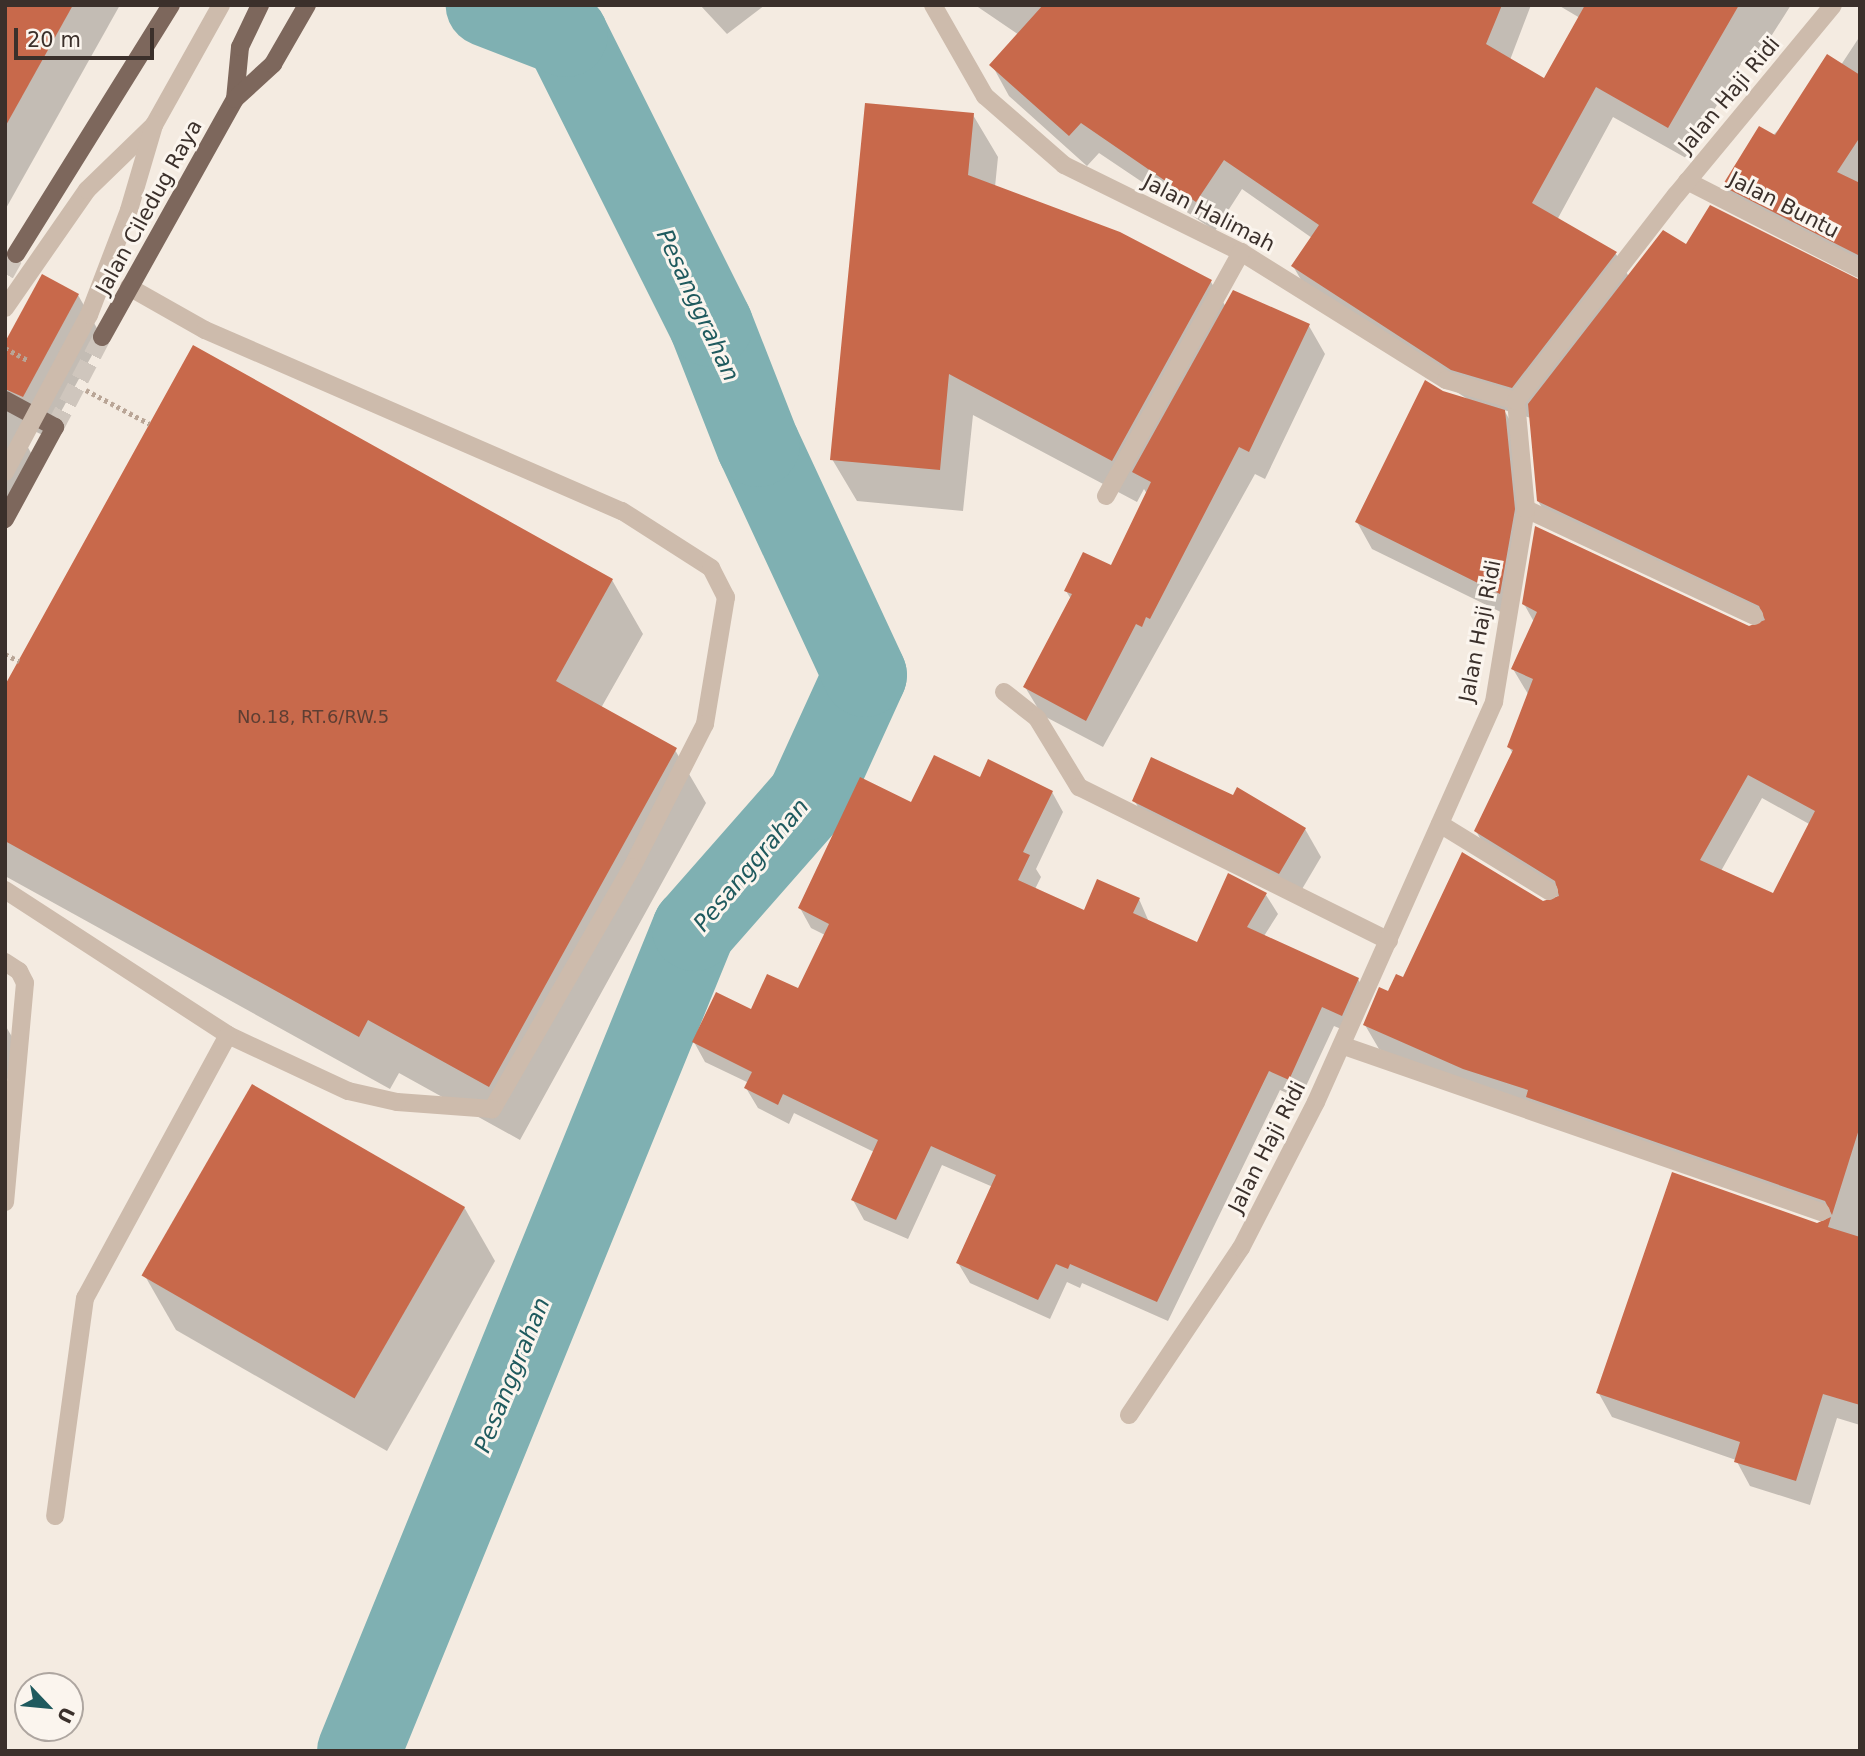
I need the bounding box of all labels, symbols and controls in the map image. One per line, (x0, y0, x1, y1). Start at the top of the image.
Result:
scale bar (18, 14, 158, 58)
text: 20 m (27, 28, 81, 52)
street label: Jalan Haji Ridi (1673, 32, 1785, 158)
street label: Jalan Ciledug Raya (90, 115, 208, 299)
street label: Jalan Buntu (1725, 166, 1843, 244)
street label: Jalan Halimah (1139, 169, 1279, 257)
water label: Pesanggrahan (651, 225, 745, 385)
street label: Jalan Haji Ridi (1454, 558, 1506, 704)
house number: No.18, RT.6/RW.5 (237, 706, 389, 728)
water label: Pesanggrahan (688, 793, 814, 937)
street label: Jalan Haji Ridi (1223, 1077, 1311, 1217)
water label: Pesanggrahan (468, 1293, 556, 1457)
north arrow (14, 1672, 84, 1742)
text: U (53, 1704, 79, 1727)

